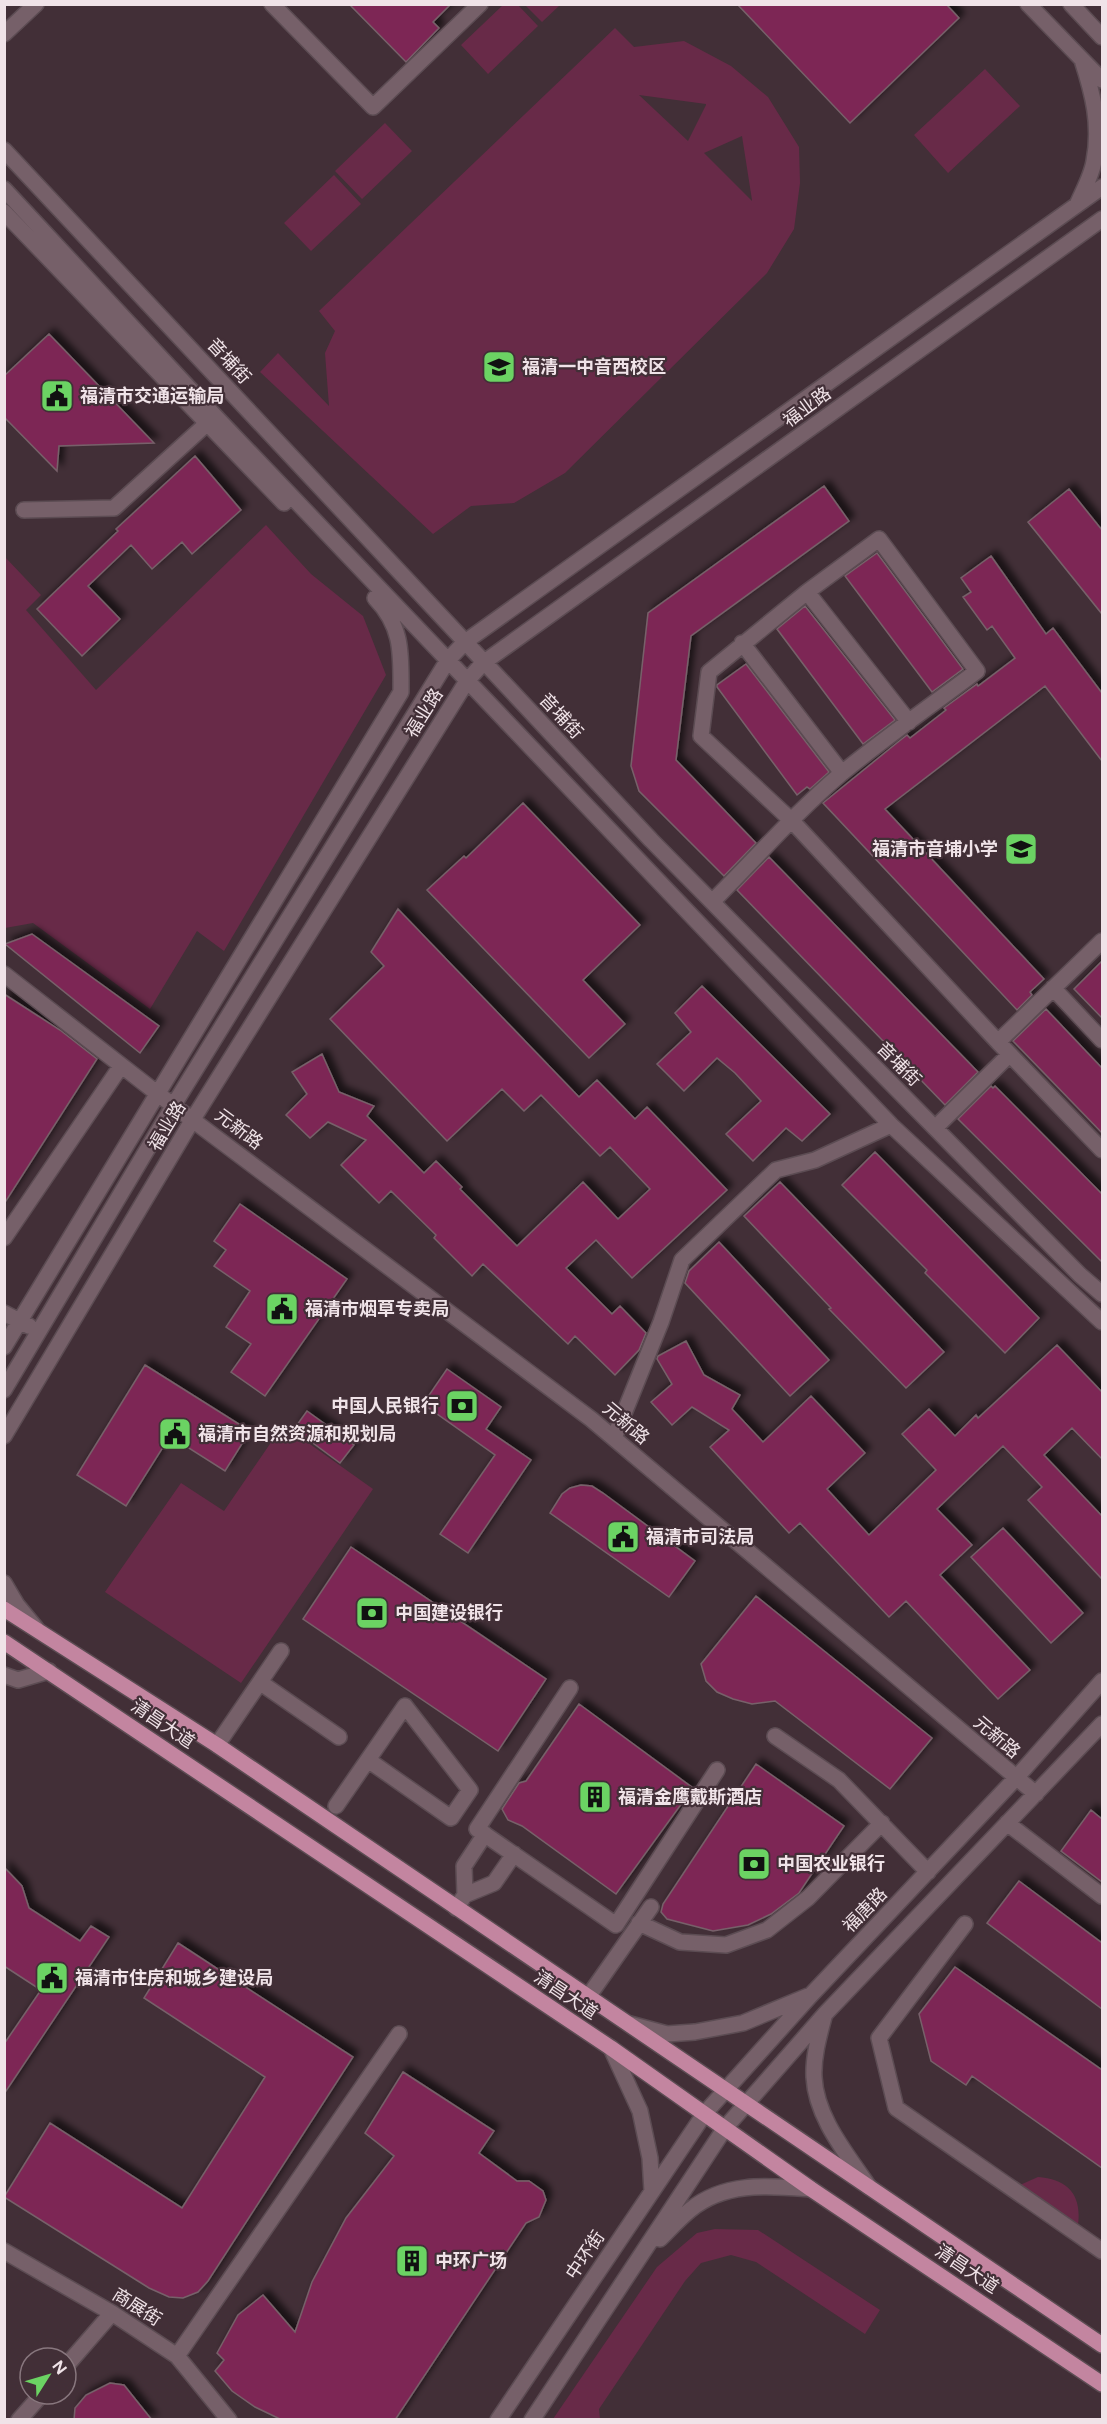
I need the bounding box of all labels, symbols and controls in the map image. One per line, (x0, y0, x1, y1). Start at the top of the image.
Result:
street label: 音埔街 (203, 334, 255, 388)
school or university icon: 福清一中音西校区 (481, 349, 517, 385)
place label: 福清一中音西校区 (522, 356, 666, 378)
public building icon: 福清市交通运输局 (39, 378, 75, 414)
street label: 福业路 (779, 382, 835, 432)
place label: 福清市交通运输局 (80, 385, 224, 407)
street label: 福业路 (400, 684, 448, 742)
street label: 音埔街 (535, 689, 587, 743)
school or university icon: 福清市音埔小学 (1003, 831, 1039, 867)
place label: 福清市音埔小学 (872, 838, 998, 860)
street label: 音埔街 (872, 1037, 926, 1091)
street label: 福业路 (144, 1097, 190, 1155)
street label: 元新路 (211, 1104, 267, 1154)
public building icon: 福清市烟草专卖局 (264, 1291, 300, 1327)
place label: 福清市烟草专卖局 (305, 1298, 449, 1320)
bank icon: 中国人民银行 (444, 1388, 480, 1424)
place label: 中国人民银行 (331, 1395, 439, 1417)
street label: 元新路 (598, 1397, 654, 1449)
public building icon: 福清市自然资源和规划局 (157, 1416, 193, 1452)
place label: 福清市自然资源和规划局 (198, 1423, 396, 1445)
public building icon: 福清市司法局 (605, 1519, 641, 1555)
place label: 福清市司法局 (646, 1526, 754, 1548)
bank icon: 中国建设银行 (354, 1595, 390, 1631)
place label: 中国建设银行 (395, 1602, 503, 1624)
street label: 清昌大道 (127, 1695, 199, 1753)
street label: 元新路 (969, 1711, 1025, 1763)
building icon: 福清金鹰戴斯酒店 (577, 1779, 613, 1815)
place label: 福清金鹰戴斯酒店 (618, 1786, 762, 1808)
bank icon: 中国农业银行 (736, 1846, 772, 1882)
place label: 中国农业银行 (777, 1853, 885, 1875)
street label: 福唐路 (838, 1883, 892, 1937)
public building icon: 福清市住房和城乡建设局 (34, 1960, 70, 1996)
street label: 清昌大道 (530, 1966, 602, 2024)
place label: 福清市住房和城乡建设局 (75, 1967, 273, 1989)
street label: 中环街 (561, 2226, 609, 2284)
street label: 清昌大道 (931, 2240, 1003, 2298)
building icon: 中环广场 (394, 2243, 430, 2279)
place label: 中环广场 (435, 2250, 507, 2272)
street label: 商展街 (108, 2283, 166, 2331)
north arrow (18, 2346, 78, 2406)
text: N (48, 2357, 71, 2378)

